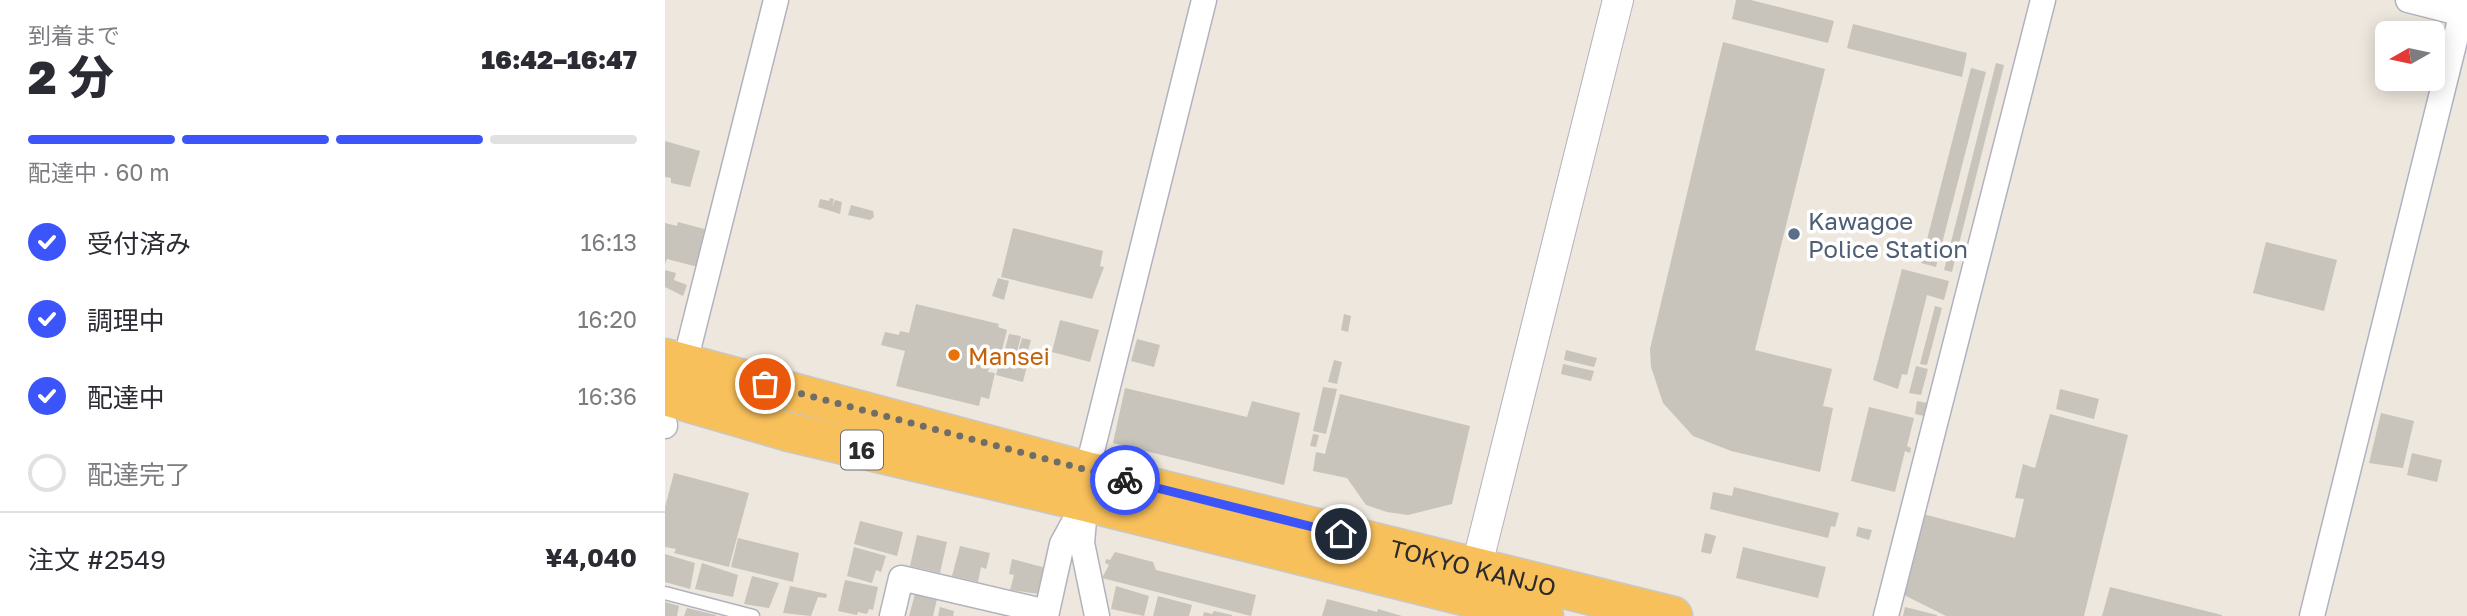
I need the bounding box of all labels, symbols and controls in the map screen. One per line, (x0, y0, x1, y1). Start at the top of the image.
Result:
text: 到着まで (28, 21, 120, 49)
north arrow (2375, 21, 2445, 91)
map controls (2375, 21, 2445, 91)
text: 16:42–16:47 (481, 44, 637, 75)
text: 2 分 (28, 49, 114, 104)
text: 配達中 · 60 m (28, 158, 170, 186)
place label: Kawagoe Police Station (1808, 206, 1968, 263)
icon: check (28, 223, 66, 261)
marker: Kawagoe Police Station (1786, 226, 1802, 242)
text: 受付済み (87, 228, 191, 259)
text: 16:13 (580, 228, 637, 256)
icon: check (28, 300, 66, 338)
text: 調理中 (87, 305, 165, 336)
text: 16:20 (577, 305, 637, 333)
place label: Mansei (968, 341, 1050, 370)
marker: Mansei (946, 347, 962, 363)
pin (735, 354, 795, 414)
icon: bag (746, 365, 784, 403)
icon: check (28, 377, 66, 415)
text: 配達中 (87, 382, 165, 413)
text: 16:36 (578, 382, 637, 410)
road number: 16 (841, 431, 883, 470)
courier (1090, 445, 1160, 515)
text: 配達完了 (87, 459, 191, 490)
icon: bike (1106, 461, 1144, 499)
pin (1311, 504, 1371, 564)
icon: home (1322, 515, 1360, 553)
street label: TOKYO KANJO (1388, 532, 1559, 601)
text: ¥4,040 (545, 542, 637, 573)
text: 注文 #2549 (28, 544, 166, 575)

